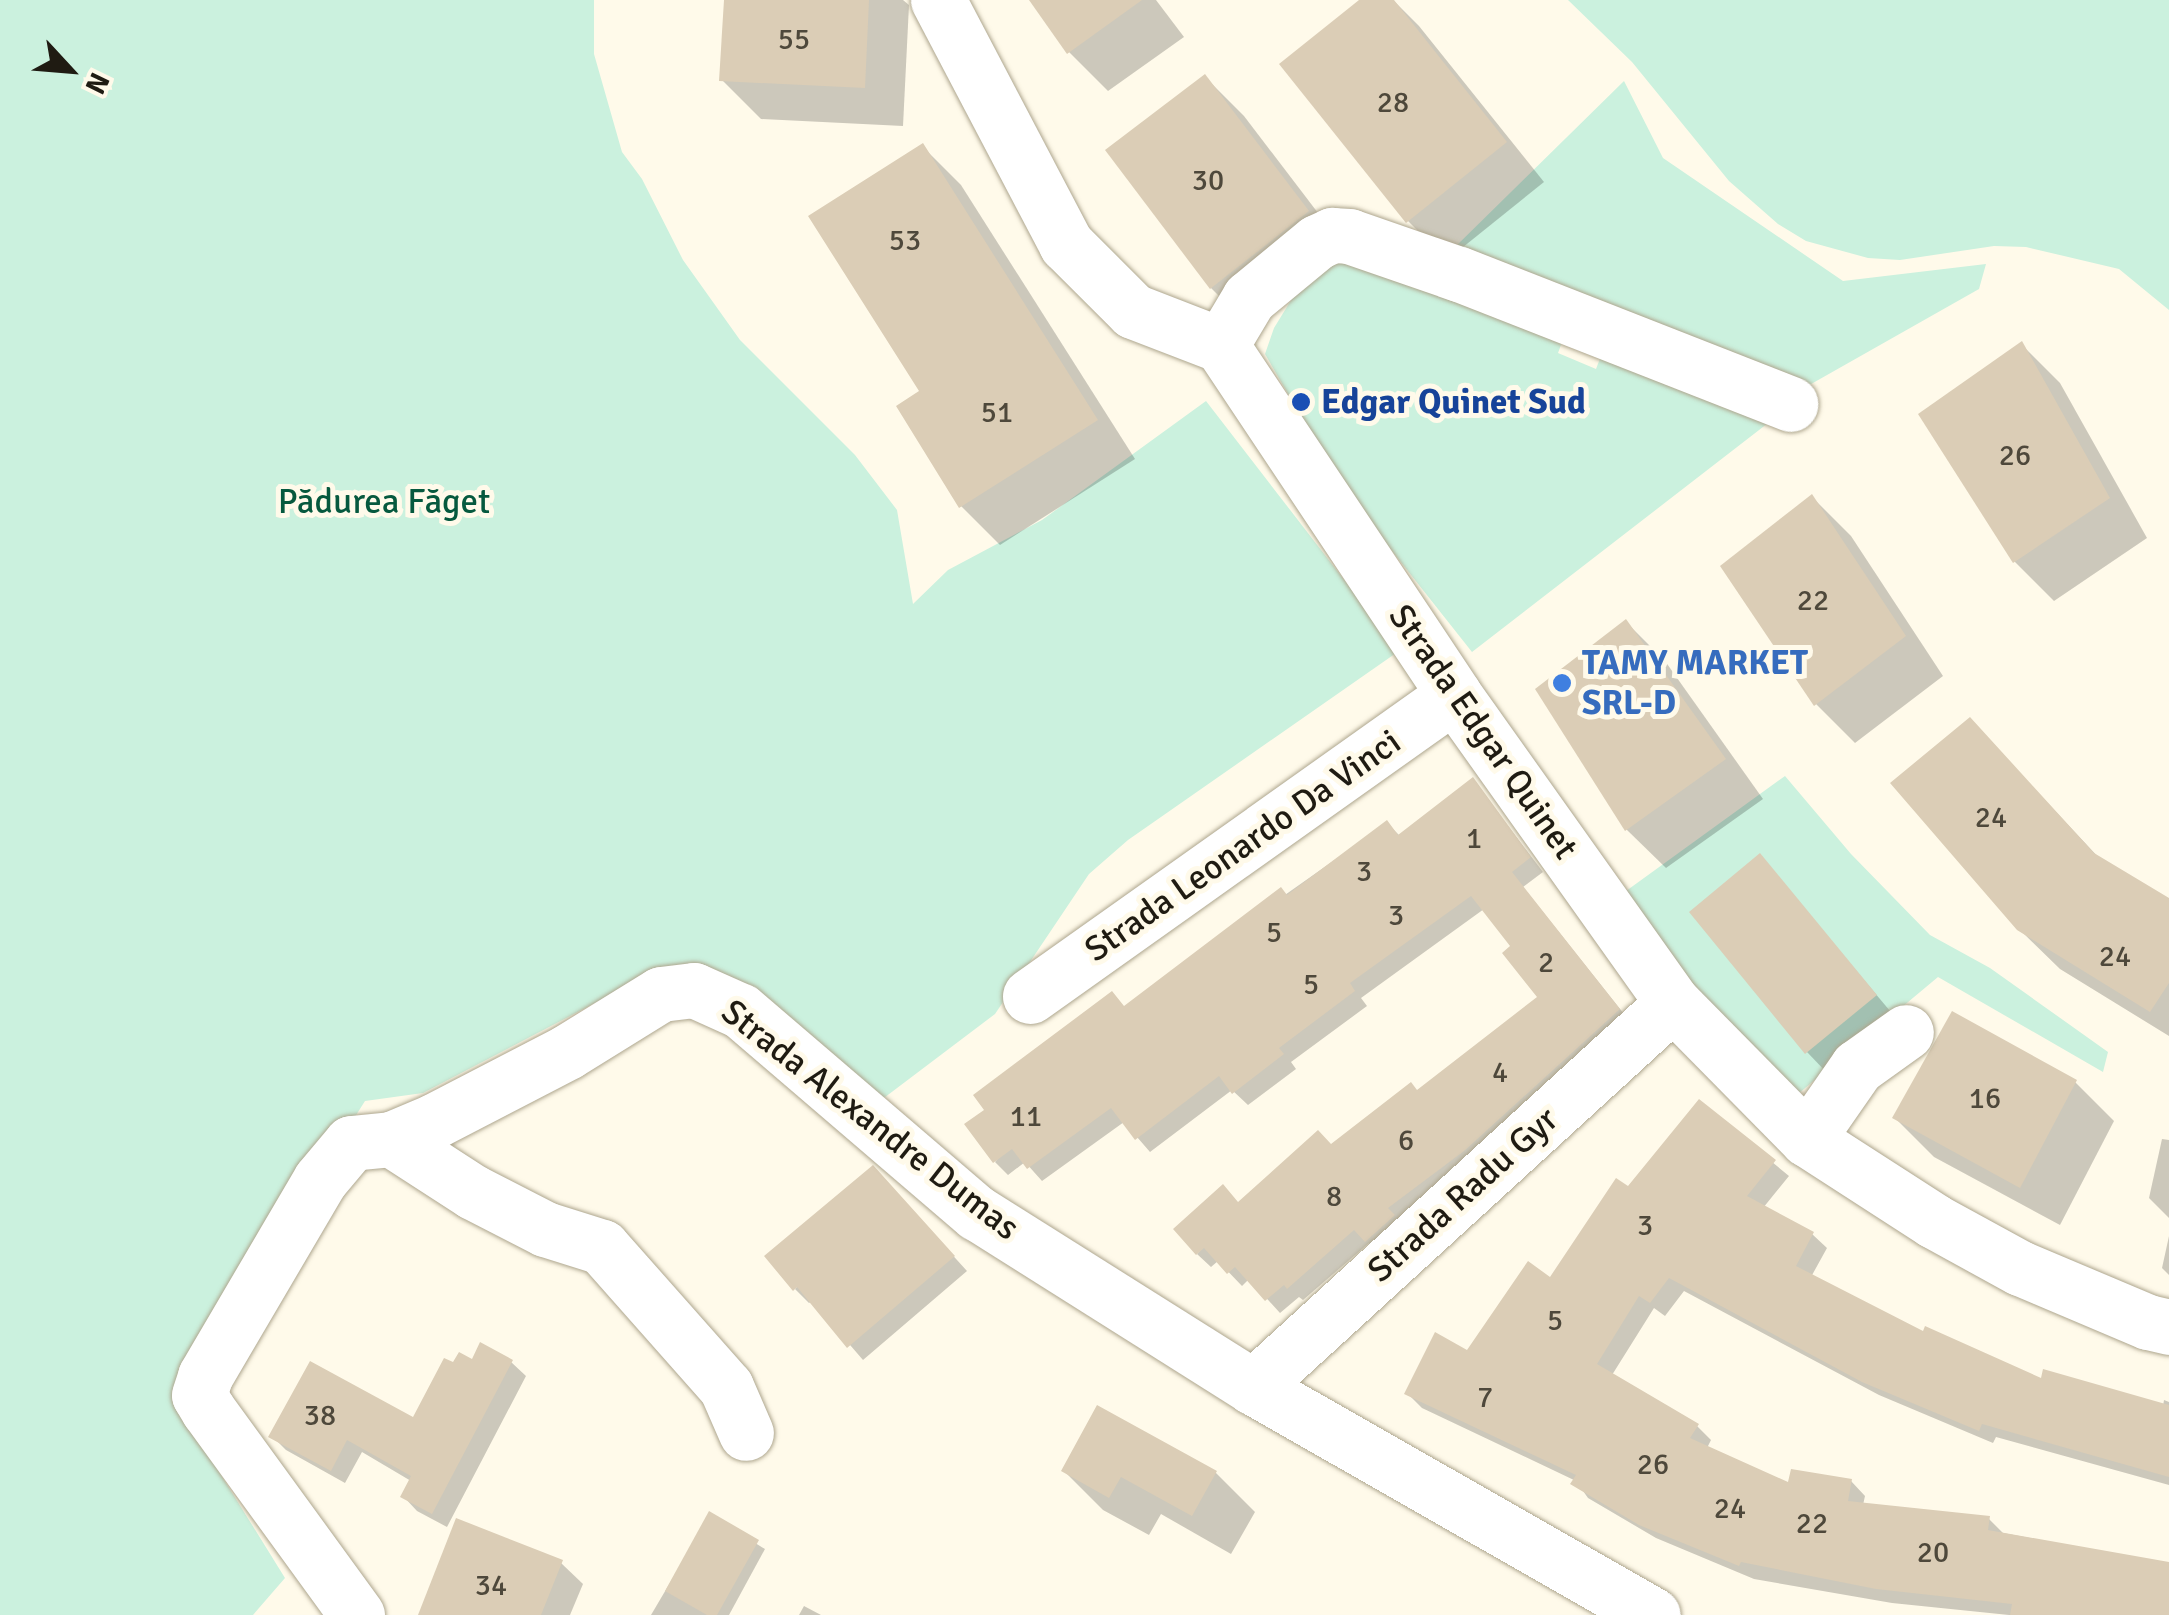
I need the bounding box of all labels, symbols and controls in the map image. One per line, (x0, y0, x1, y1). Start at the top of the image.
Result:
north arrow (20, 20, 120, 120)
house number: 55 (778, 22, 810, 58)
text: N (77, 67, 117, 99)
house number: 28 (1377, 85, 1409, 121)
house number: 30 (1192, 163, 1224, 199)
house number: 53 (889, 223, 921, 259)
place label: Edgar Quinet Sud (1321, 381, 1586, 423)
marker: Edgar Quinet Sud (1290, 391, 1312, 413)
house number: 51 (981, 395, 1013, 431)
house number: 26 (1999, 438, 2031, 474)
park label: Pădurea Făget (278, 481, 490, 523)
house number: 22 (1797, 583, 1829, 619)
street label: Strada Edgar Quinet (1380, 597, 1586, 867)
place label: TAMY MARKET SRL-D (1582, 642, 1808, 724)
marker: TAMY MARKET SRL-D (1551, 672, 1573, 694)
street label: Strada Leonardo Da Vinci (1077, 721, 1409, 971)
house number: 24 (1975, 800, 2007, 836)
house number: 1 (1466, 821, 1482, 857)
house number: 3 (1356, 854, 1372, 890)
house number: 3 (1388, 898, 1404, 934)
house number: 5 (1266, 915, 1282, 951)
house number: 24 (2099, 939, 2131, 975)
house number: 2 (1538, 945, 1554, 981)
house number: 5 (1303, 967, 1319, 1003)
street label: Strada Alexandre Dumas (713, 991, 1027, 1249)
house number: 4 (1492, 1055, 1508, 1091)
house number: 16 (1969, 1081, 2001, 1117)
house number: 11 (1010, 1099, 1042, 1135)
street label: Strada Radu Gyr (1359, 1099, 1567, 1291)
house number: 6 (1398, 1123, 1414, 1159)
house number: 8 (1326, 1179, 1342, 1215)
house number: 3 (1637, 1208, 1653, 1244)
house number: 5 (1547, 1303, 1563, 1339)
house number: 7 (1477, 1380, 1493, 1416)
house number: 38 (304, 1398, 336, 1434)
house number: 26 (1637, 1447, 1669, 1483)
house number: 24 (1714, 1491, 1746, 1527)
house number: 22 (1796, 1506, 1828, 1542)
house number: 20 (1917, 1535, 1949, 1571)
house number: 34 (475, 1568, 507, 1604)

